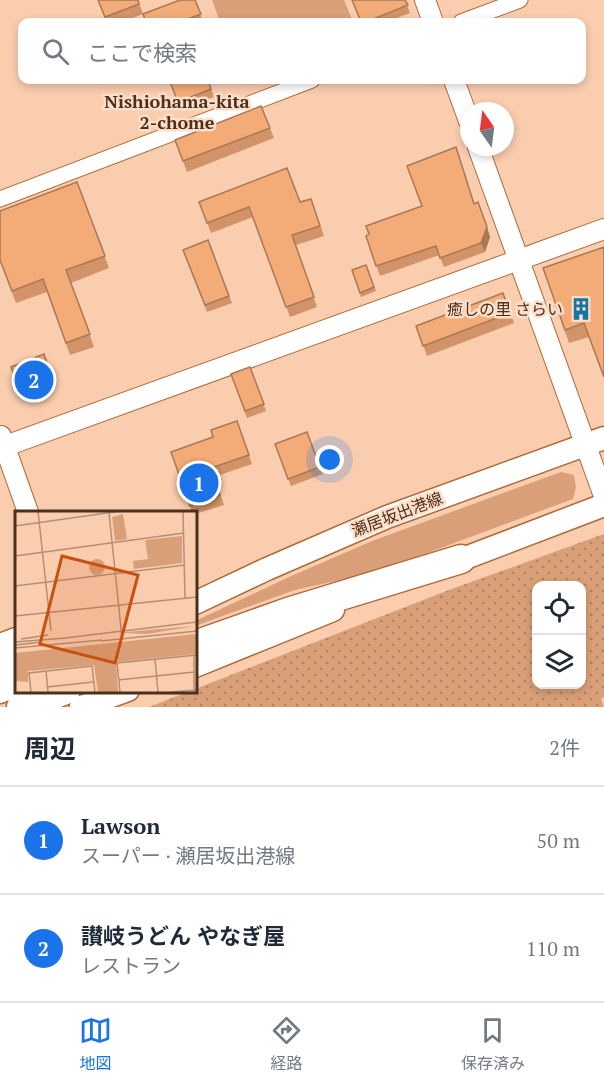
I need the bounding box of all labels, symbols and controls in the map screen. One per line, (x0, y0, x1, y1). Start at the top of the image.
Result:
search box (18, 18, 586, 84)
icon: search (39, 35, 72, 68)
text: ここで検索 (87, 38, 197, 67)
district label: Nishiohama-kita 2-chome (104, 89, 250, 134)
north arrow (460, 102, 514, 156)
building icon: 癒しの里 さらい (568, 296, 594, 322)
place label: 癒しの里 さらい (447, 298, 563, 320)
pin: 2 (15, 358, 54, 403)
your location (315, 445, 344, 474)
pin: 1 (180, 460, 218, 506)
street label: 瀬居坂出港線 (348, 487, 446, 541)
inset map (15, 511, 196, 692)
map controls (532, 581, 586, 689)
button: locate (532, 581, 586, 635)
button: layers (532, 635, 586, 689)
text: 周辺 (24, 731, 76, 765)
text: 2件 (549, 734, 580, 761)
text: Lawson (81, 811, 161, 840)
text: 1 (38, 827, 49, 854)
text: 50 m (537, 827, 580, 854)
text: スーパー · 瀬居坂出港線 (81, 842, 295, 869)
text: 讃岐うどん やなぎ屋 (81, 921, 285, 950)
text: 2 (38, 935, 49, 962)
text: 110 m (526, 935, 580, 962)
text: レストラン (81, 952, 181, 979)
tab: 地図 (79, 1014, 112, 1074)
tab: 経路 (270, 1014, 303, 1074)
tab: 保存済み (461, 1014, 525, 1074)

